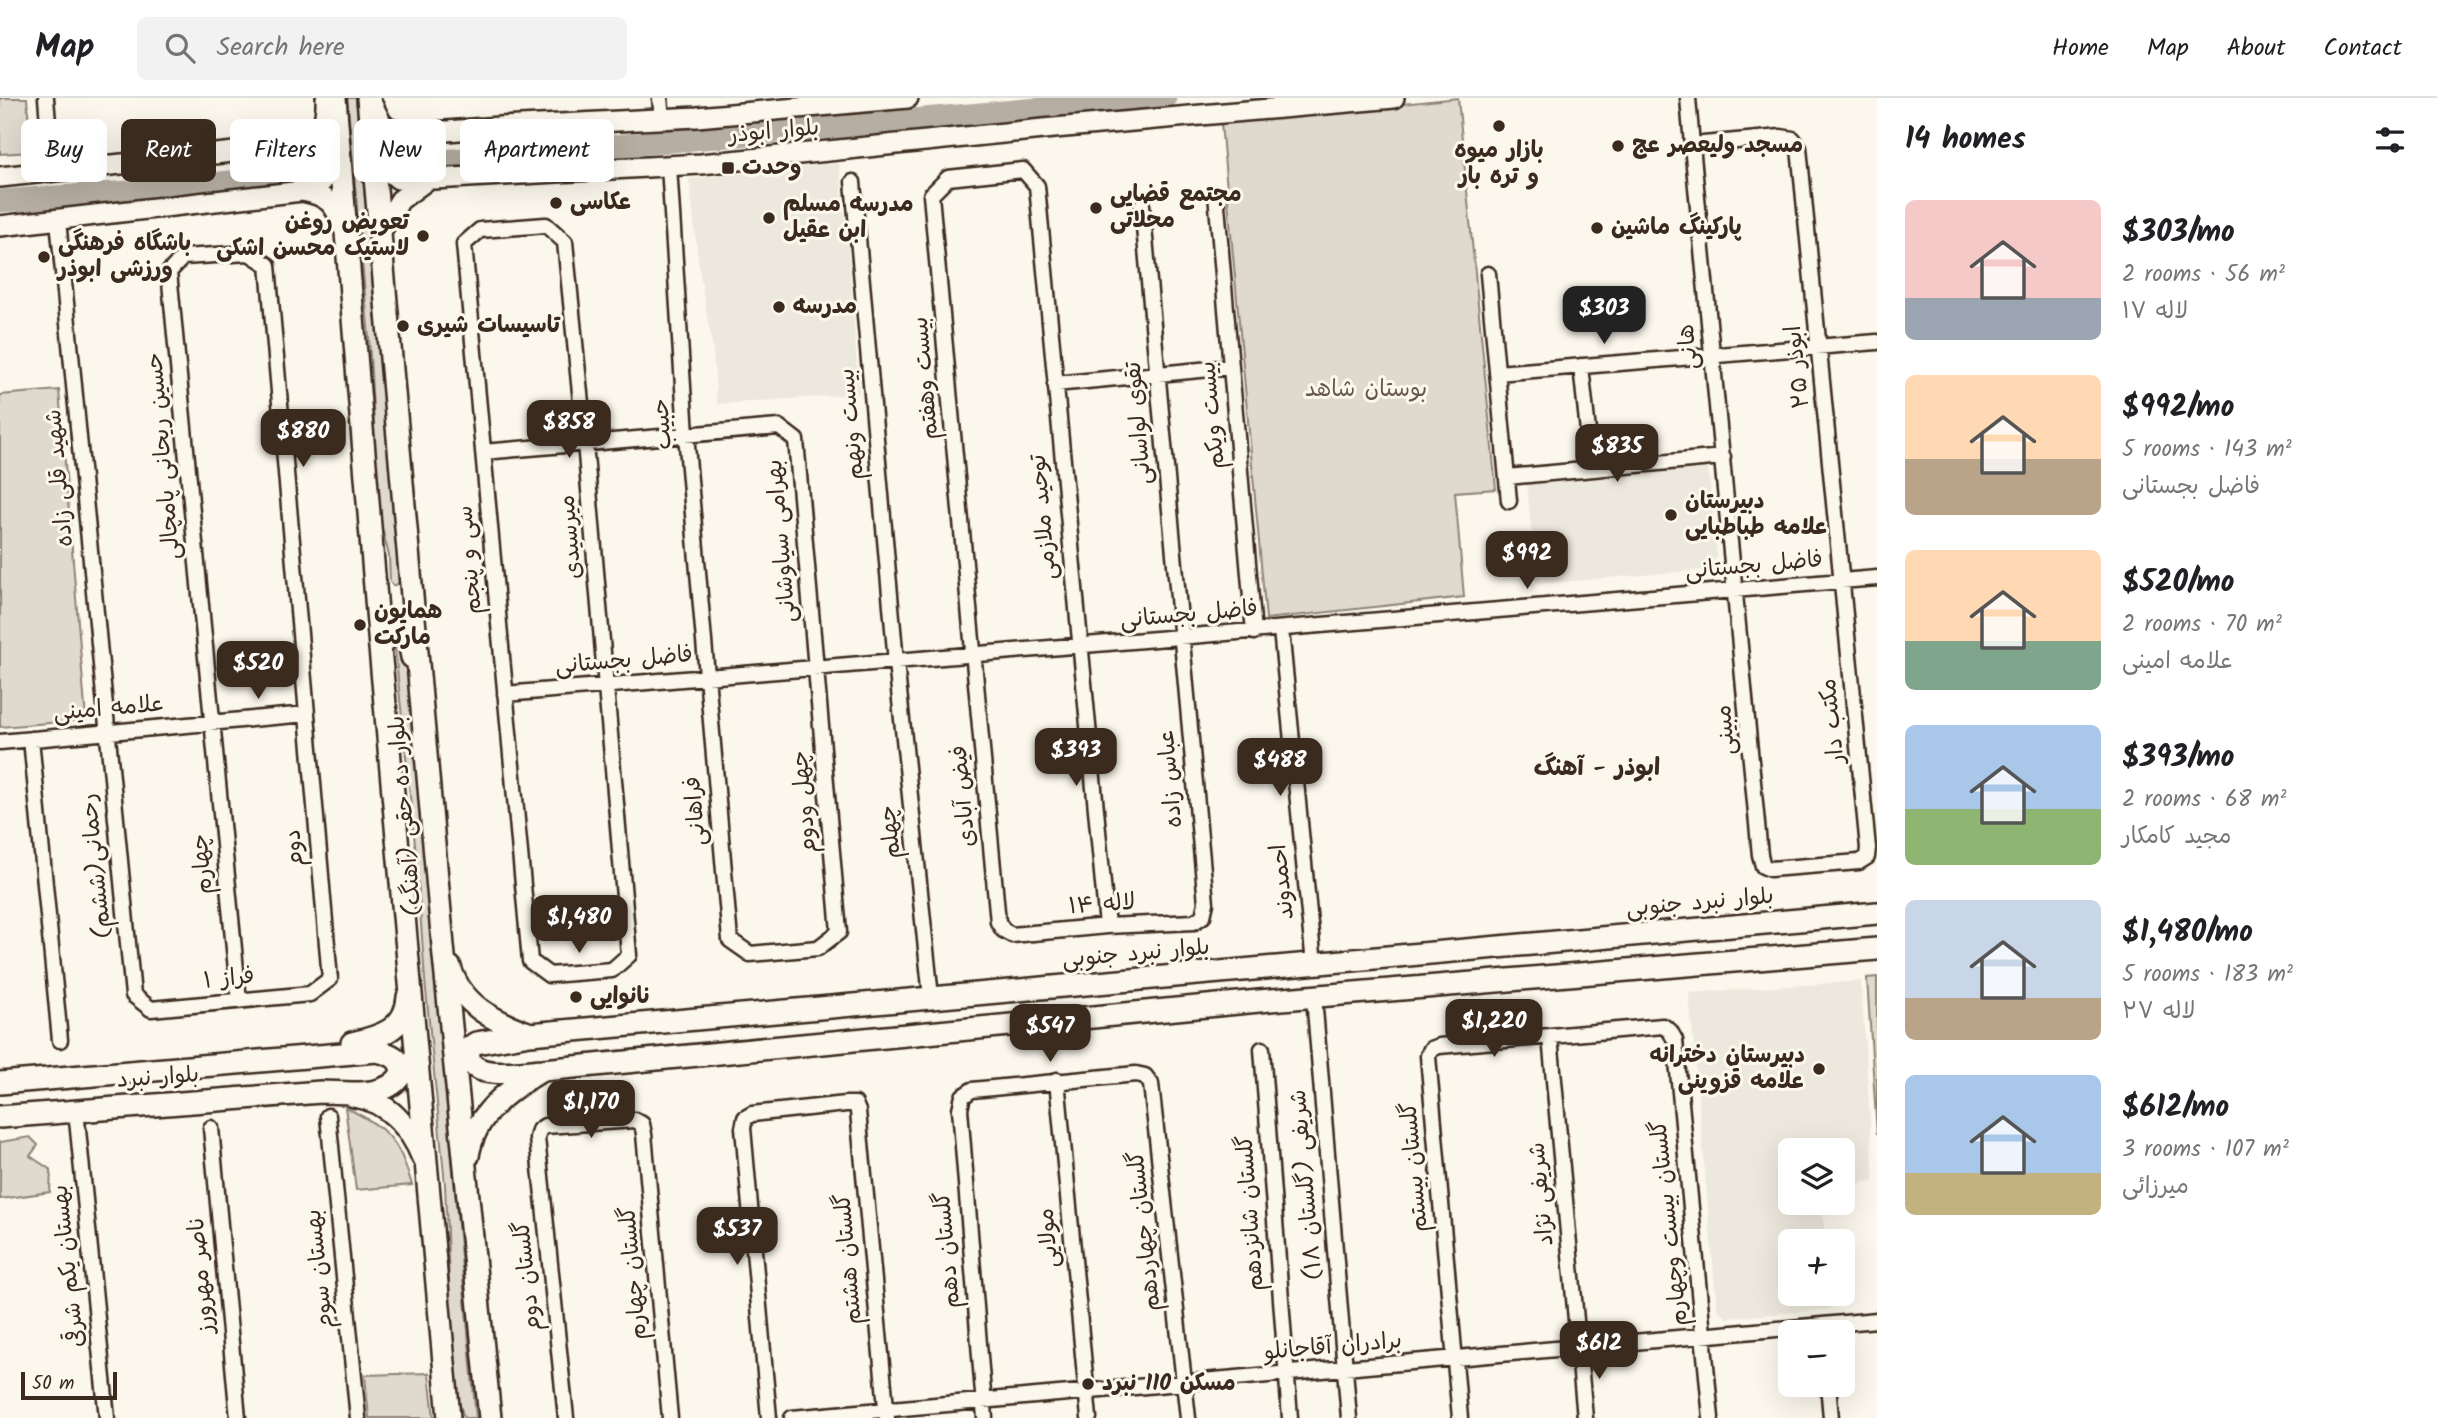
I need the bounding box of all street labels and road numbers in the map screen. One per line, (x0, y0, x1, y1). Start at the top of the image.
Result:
street label: بلوار ابوذر (725, 110, 821, 154)
street label: بیست وهفتم (903, 315, 949, 441)
street label: هانی (1669, 322, 1709, 372)
street label: ابوذر ۲۵ (1776, 324, 1820, 410)
street label: حسین ریحانی پامچالی (137, 351, 191, 561)
street label: تقوی لواسانی (1116, 360, 1162, 486)
street label: بیست ویکم (1190, 360, 1236, 470)
street label: بیست ونهم (829, 367, 875, 481)
street label: حبیب (643, 397, 683, 451)
street label: شهید قلی زاده (36, 408, 84, 548)
street label: توحید ملازمی (1021, 452, 1067, 581)
street label: بهرامی سیاوشانی (757, 458, 807, 624)
street label: میرسیدی (549, 493, 593, 581)
street label: سی و پنجم (447, 504, 493, 616)
street label: فاضل بجستانی (1684, 542, 1824, 590)
street label: فاضل بجستانی (1119, 591, 1259, 639)
street label: فاضل بجستانی (554, 637, 694, 685)
street label: مکتب دار (1811, 677, 1856, 767)
street label: علامه امینی (52, 686, 166, 732)
street label: مبینی (1706, 703, 1746, 757)
street label: بلوار ده حقی (آهنگ) (379, 714, 433, 918)
street label: عباس زاده (1149, 729, 1193, 829)
street label: فیض آبادی (942, 744, 986, 848)
street label: چهل ودوم (783, 749, 827, 855)
street label: فراهانی (675, 775, 717, 847)
street label: رحمانی(ششم) (71, 791, 123, 941)
street label: چهلم (870, 803, 912, 861)
street label: دوم (275, 828, 315, 868)
street label: چهارم (182, 832, 224, 896)
street label: احمدوند (1261, 842, 1305, 922)
street label: بلوار نبرد جنوبی (1625, 879, 1775, 927)
street label: لاله ۱۴ (1067, 885, 1137, 925)
street label: بلوار نبرد جنوبی (1061, 930, 1211, 978)
street label: فراز ۱ (202, 958, 256, 1000)
street label: بلوار نبرد (116, 1057, 200, 1099)
street label: شریفی (گلستان ۱۸) (1281, 1088, 1333, 1282)
street label: گلستان بیستم (1391, 1100, 1439, 1234)
street label: گلستان بیست وچهارم (1641, 1118, 1699, 1328)
street label: گلستان شانزدهم (1228, 1134, 1274, 1292)
street label: شریفی نژاد (1520, 1141, 1564, 1247)
street label: گلستان چهاردهم (1119, 1149, 1171, 1313)
street label: بهستان یکم شرقی (43, 1183, 95, 1349)
street label: گلستان دهم (925, 1190, 971, 1310)
street label: گلستان هشتم (825, 1192, 873, 1326)
street label: گلستان چهارم (610, 1204, 658, 1341)
street label: بهستان سوم (296, 1207, 344, 1331)
street label: مولایی (1028, 1207, 1070, 1269)
street label: ناصر مهرورز (179, 1215, 225, 1337)
street label: گلستان دوم (504, 1219, 552, 1333)
street label: برادران آقاجانلو (1262, 1323, 1403, 1371)

